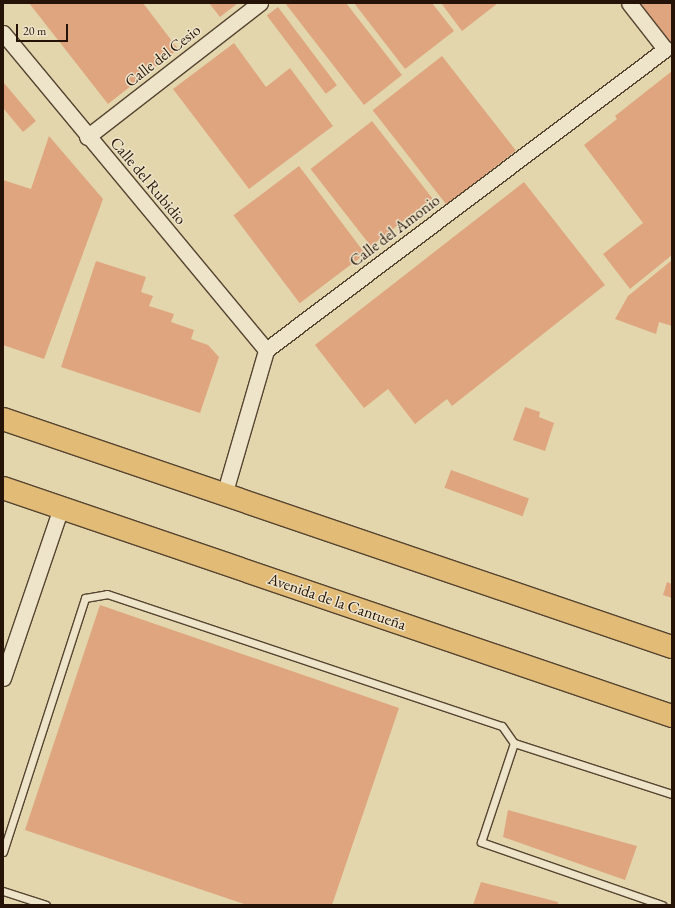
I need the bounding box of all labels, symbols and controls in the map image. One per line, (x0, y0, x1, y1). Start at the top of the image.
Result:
scale bar (18, 16, 70, 42)
street label: Calle del Cesio (121, 20, 205, 92)
text: 20 m (23, 23, 46, 39)
street label: Calle del Rubidio (106, 133, 190, 229)
street label: Calle del Amonio (346, 191, 444, 271)
street label: Avenida de la Cantueña (266, 569, 408, 635)

